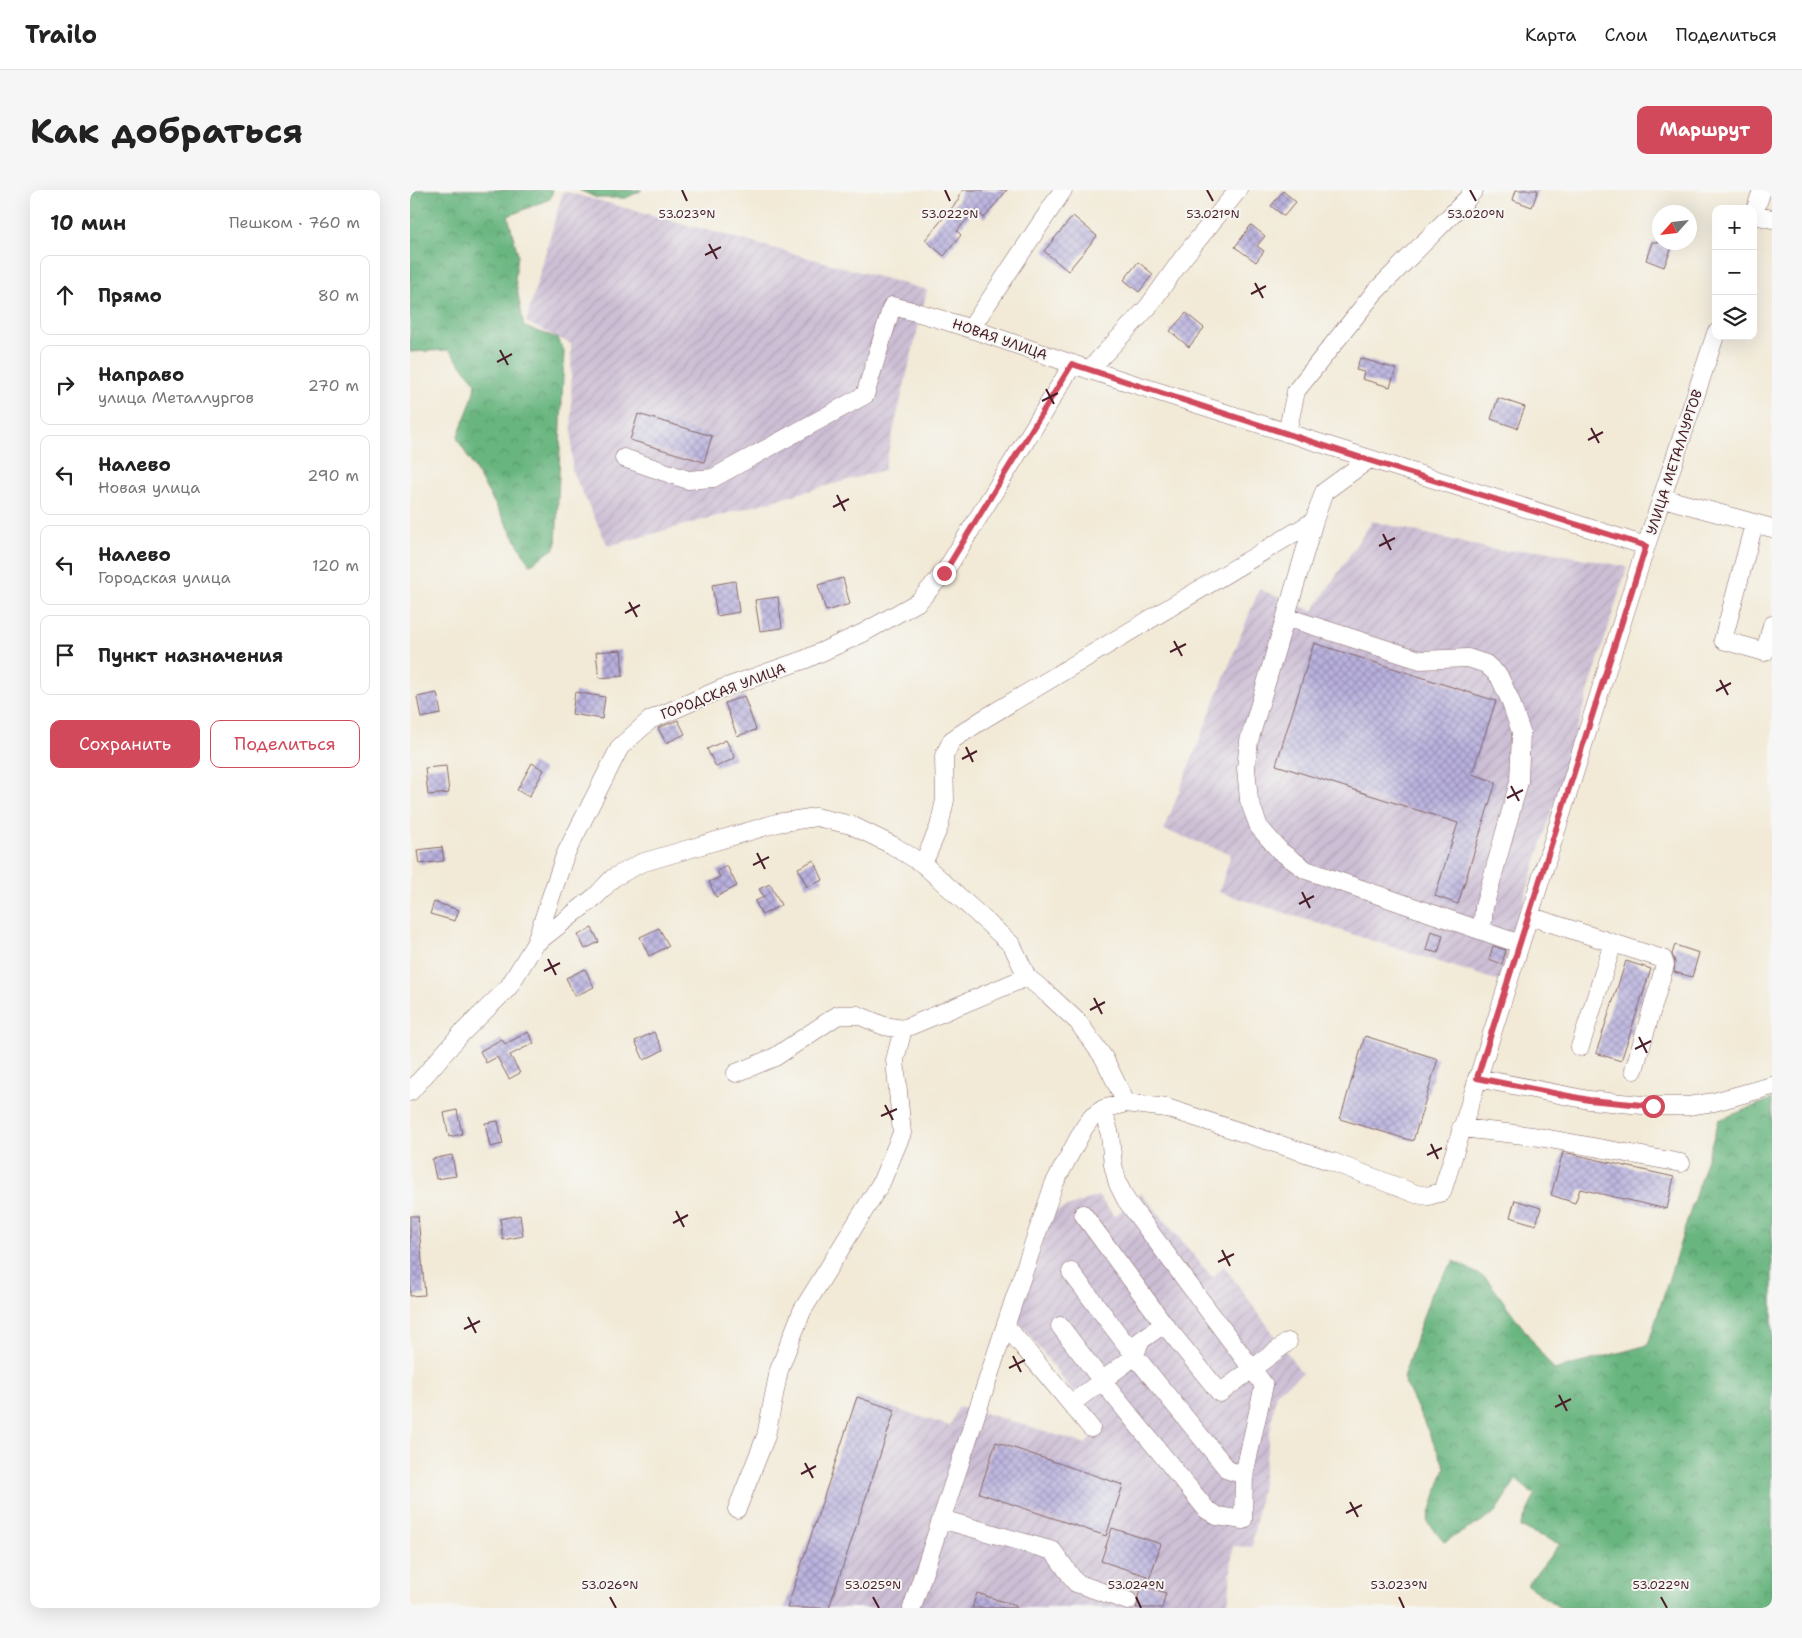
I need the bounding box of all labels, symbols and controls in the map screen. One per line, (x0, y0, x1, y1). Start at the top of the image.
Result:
text: Trailo (25, 19, 97, 51)
text: Карта (1525, 23, 1576, 47)
text: Слои (1604, 23, 1648, 47)
text: Поделиться (1676, 23, 1777, 47)
button: Маршрут (1637, 106, 1772, 154)
text: Как добраться (30, 107, 303, 154)
north arrow (1652, 205, 1697, 250)
map controls (1712, 205, 1757, 340)
button: + (1712, 205, 1757, 250)
text: 53.023°N (659, 206, 715, 222)
text: 53.022°N (922, 206, 978, 222)
text: 53.021°N (1186, 206, 1240, 222)
text: 53.020°N (1447, 206, 1505, 222)
text: 10 мин (50, 209, 126, 237)
text: Пешком · 760 m (229, 212, 360, 233)
button: − (1712, 250, 1757, 295)
icon: ahead (51, 281, 79, 309)
text: Прямо (98, 283, 162, 308)
text: 80 m (318, 285, 359, 306)
button: layers (1712, 295, 1757, 340)
street label: НОВАЯ УЛИЦА (950, 314, 1050, 364)
text: Направо (98, 362, 184, 387)
icon: right (51, 371, 79, 399)
text: 270 m (308, 375, 359, 396)
text: улица Металлургов (98, 387, 254, 408)
street label: УЛИЦА МЕТАЛЛУРГОВ (1642, 387, 1706, 537)
text: Налево (98, 452, 171, 477)
icon: left (51, 461, 79, 489)
text: 290 m (307, 465, 359, 486)
text: Новая улица (98, 477, 200, 498)
text: Налево (98, 542, 171, 567)
icon: left (51, 551, 79, 579)
text: 120 m (312, 555, 359, 576)
route end (933, 562, 956, 585)
text: Городская улица (98, 567, 231, 588)
icon: arrive (51, 641, 79, 669)
text: Пункт назначения (98, 643, 283, 668)
street label: ГОРОДСКАЯ УЛИЦА (658, 659, 788, 723)
button: Сохранить (50, 720, 200, 768)
button: Поделиться (210, 720, 360, 768)
route start (1642, 1095, 1665, 1118)
text: 53.026°N (582, 1577, 638, 1593)
text: 53.025°N (845, 1577, 901, 1593)
text: 53.024°N (1108, 1577, 1164, 1593)
text: 53.023°N (1371, 1577, 1427, 1593)
text: 53.022°N (1633, 1577, 1689, 1593)

